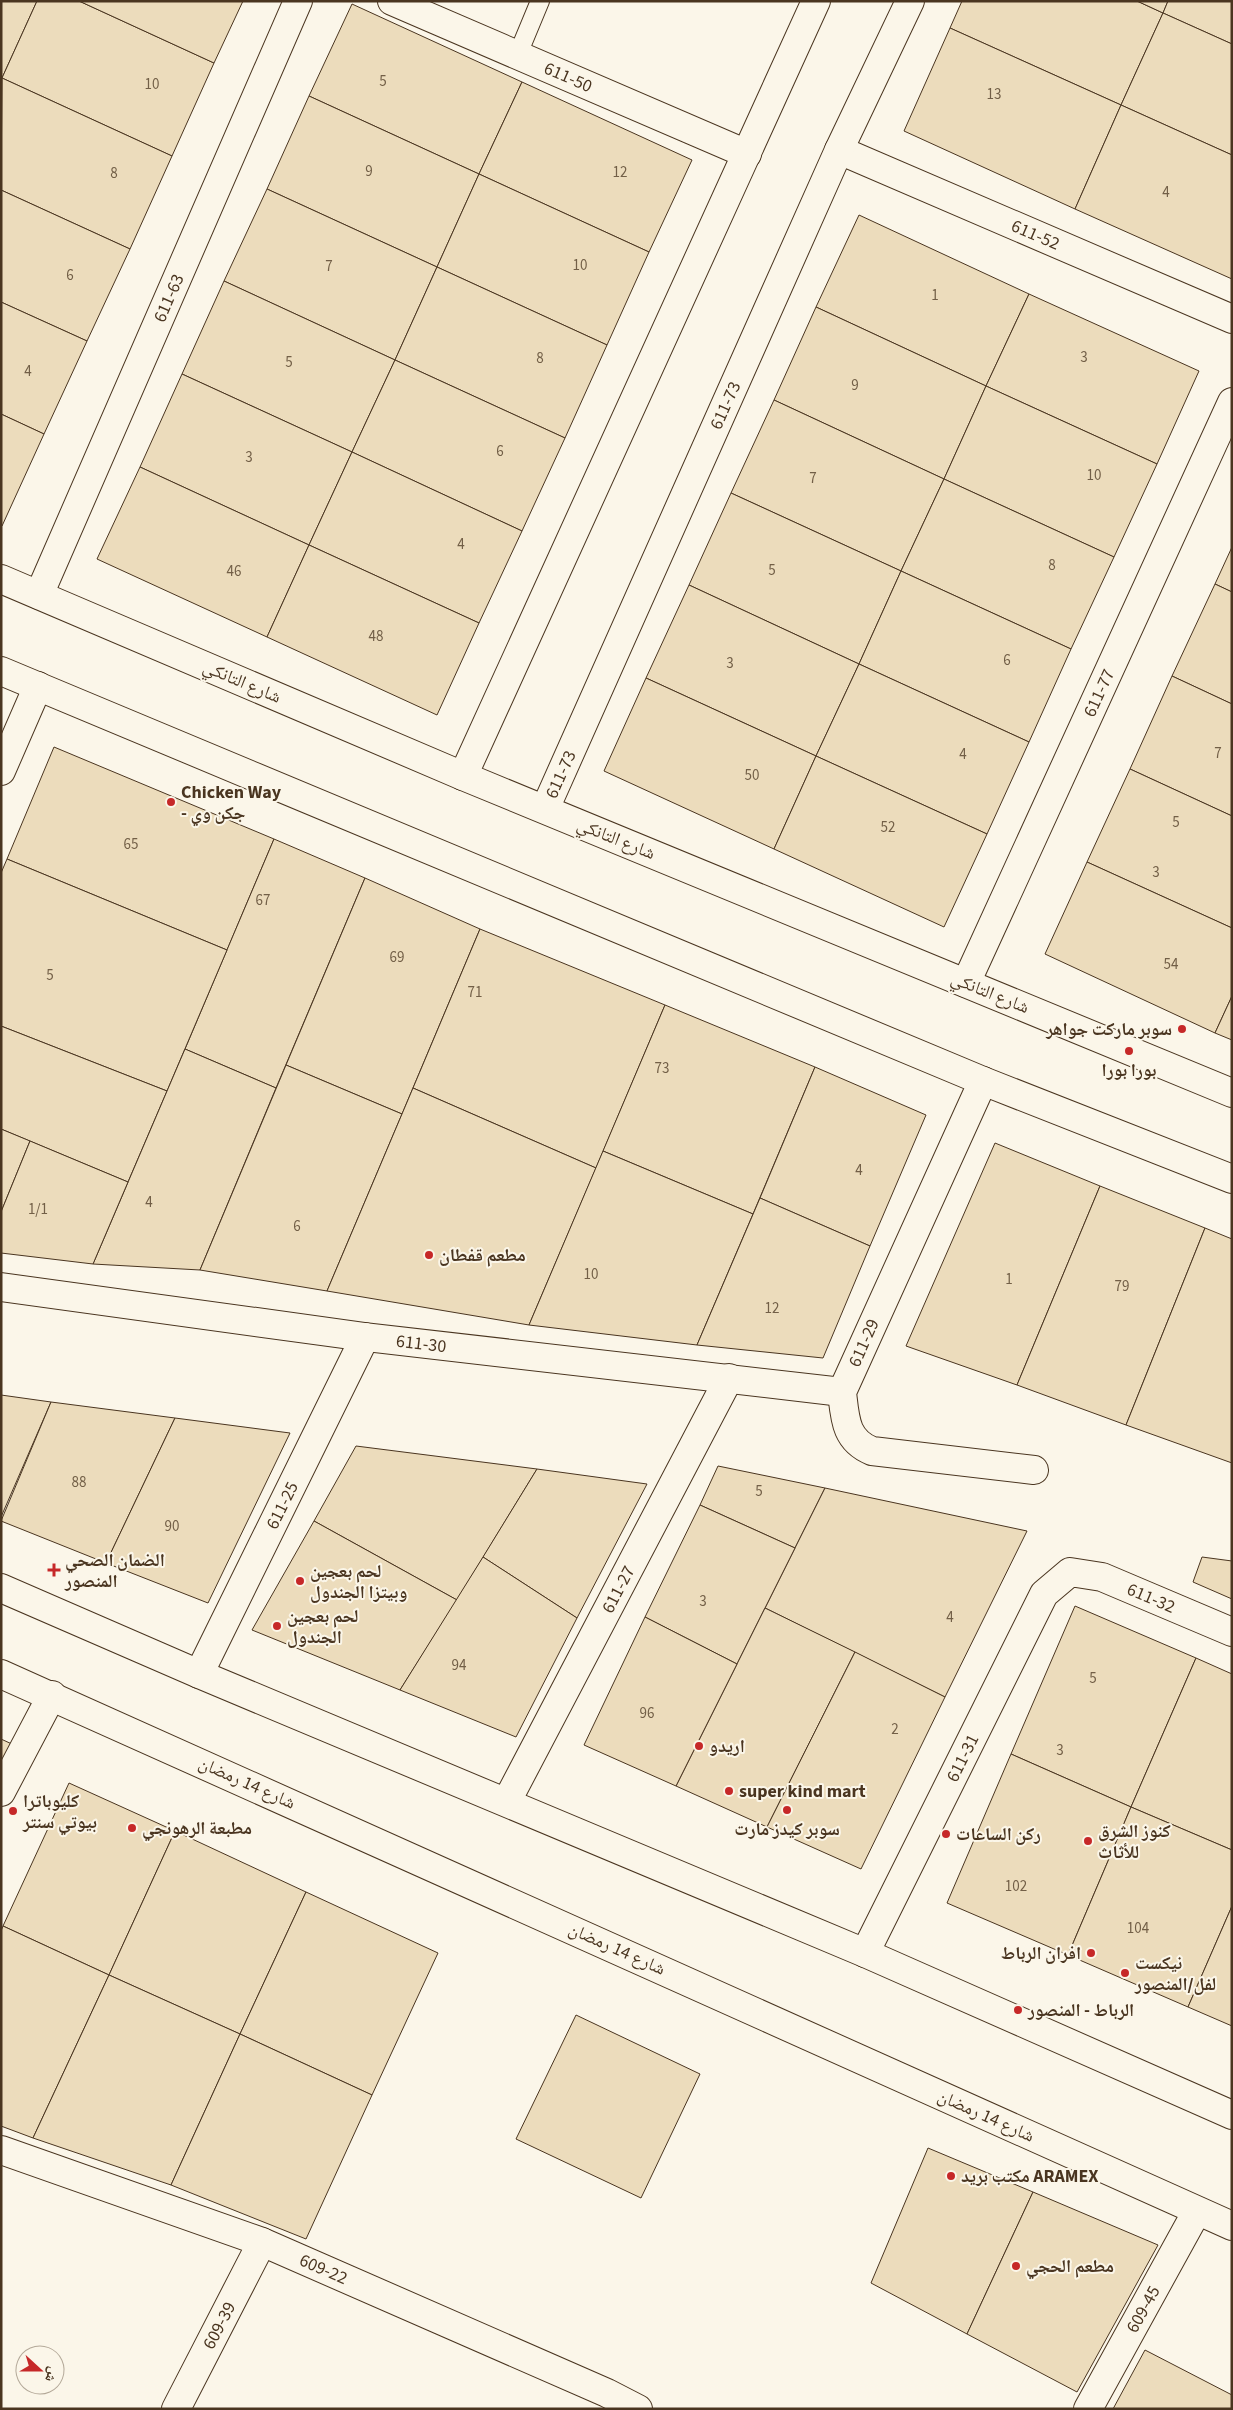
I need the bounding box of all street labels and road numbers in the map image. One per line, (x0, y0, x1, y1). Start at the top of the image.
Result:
street label: 611-50 (540, 56, 596, 98)
street label: 611-52 (1008, 213, 1064, 256)
street label: 611-63 (147, 270, 190, 326)
street label: 611-73 (703, 377, 747, 433)
street label: شارع التانكي (199, 654, 285, 711)
street label: 611-77 (1077, 665, 1121, 721)
street label: 611-73 (539, 746, 582, 802)
street label: شارع التانكي (572, 812, 659, 868)
street label: شارع التانكي (946, 966, 1033, 1022)
street label: 611-29 (842, 1315, 886, 1371)
street label: 611-30 (395, 1328, 448, 1359)
street label: 611-25 (260, 1477, 304, 1533)
street label: 611-27 (595, 1561, 641, 1617)
street label: 611-32 (1123, 1576, 1179, 1619)
street label: 611-31 (940, 1730, 985, 1786)
street label: شارع 14 رمضان (195, 1751, 299, 1815)
street label: شارع 14 رمضان (565, 1917, 669, 1981)
street label: شارع 14 رمضان (934, 2084, 1038, 2148)
street label: 609-22 (296, 2247, 352, 2291)
street label: 609-45 (1120, 2281, 1166, 2337)
street label: 609-39 (196, 2297, 242, 2354)

